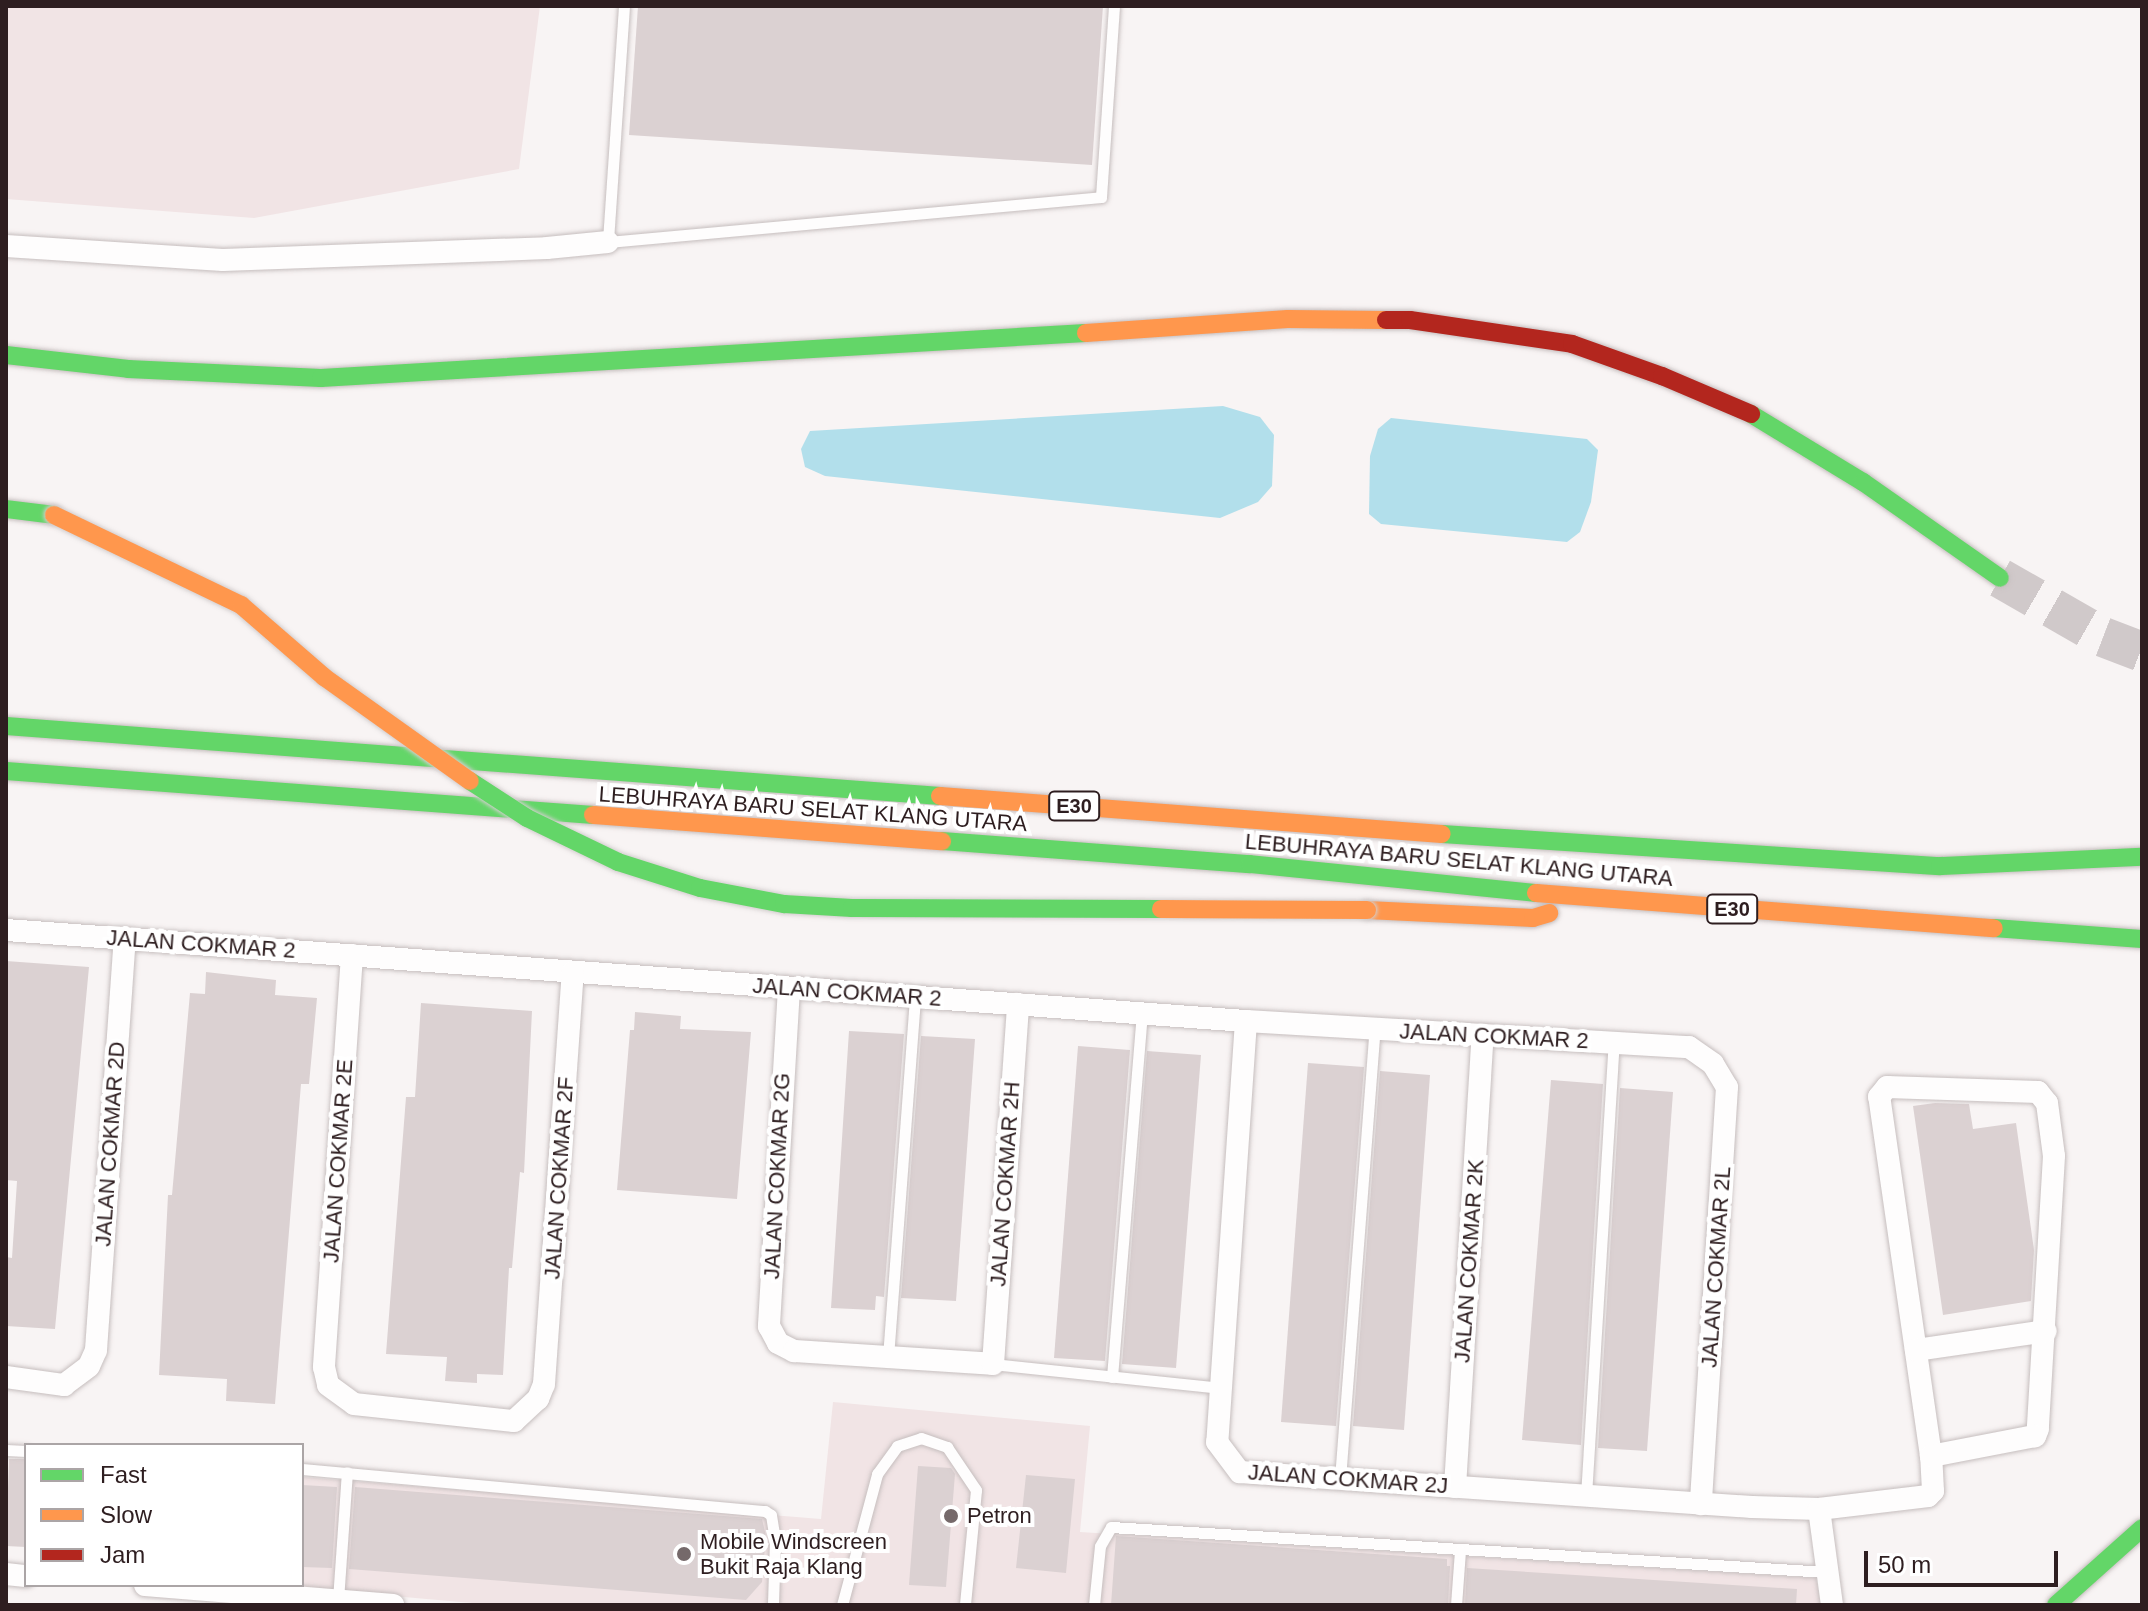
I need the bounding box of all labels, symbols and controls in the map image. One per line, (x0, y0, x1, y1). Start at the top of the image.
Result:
street label: LEBUHRAYA BARU SELAT KLANG UTARA (597, 781, 1029, 837)
road number: E30 (1048, 790, 1100, 822)
street label: LEBUHRAYA BARU SELAT KLANG UTARA (1243, 828, 1675, 892)
road number: E30 (1706, 893, 1758, 925)
street label: JALAN COKMAR 2 (106, 924, 296, 964)
street label: JALAN COKMAR 2 (752, 972, 942, 1012)
street label: JALAN COKMAR 2 (1399, 1018, 1589, 1054)
street label: JALAN COKMAR 2D (90, 1041, 130, 1247)
street label: JALAN COKMAR 2E (318, 1058, 358, 1264)
street label: JALAN COKMAR 2G (758, 1072, 796, 1280)
street label: JALAN COKMAR 2F (539, 1076, 579, 1280)
street label: JALAN COKMAR 2H (985, 1081, 1025, 1287)
street label: JALAN COKMAR 2K (1449, 1158, 1489, 1364)
street label: JALAN COKMAR 2L (1696, 1165, 1736, 1369)
legend (24, 1443, 304, 1587)
street label: JALAN COKMAR 2J (1247, 1459, 1449, 1499)
text: Fast (100, 1461, 147, 1488)
text: Slow (100, 1501, 152, 1528)
place label: Petron (967, 1503, 1032, 1529)
marker: Petron (942, 1507, 960, 1525)
place label: Mobile Windscreen Bukit Raja Klang (700, 1528, 887, 1580)
scale bar (1868, 1535, 2062, 1585)
text: Jam (100, 1541, 145, 1568)
marker: Mobile Windscreen Bukit Raja Klang (675, 1545, 693, 1563)
text: 50 m (1878, 1551, 1931, 1578)

